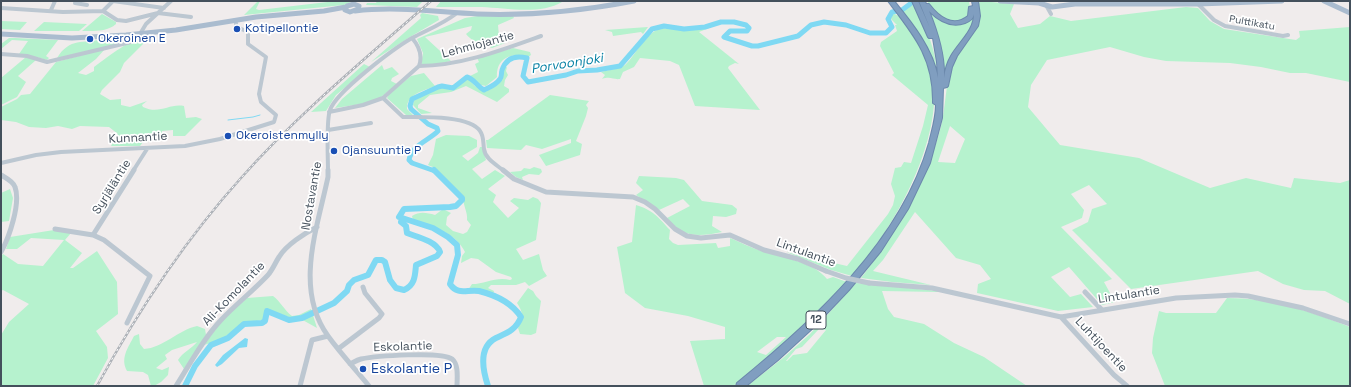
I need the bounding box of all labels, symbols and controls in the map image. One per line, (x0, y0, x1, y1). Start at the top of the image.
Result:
street label: Pulttikatu (1228, 13, 1276, 33)
place label: Kotipellontie (245, 22, 319, 36)
marker: Kotipellontie (232, 24, 242, 34)
street label: Lehmiojantie (440, 28, 516, 62)
place label: Okeroinen E (98, 32, 166, 46)
marker: Okeroinen E (85, 34, 95, 44)
water label: Porvoonjoki (530, 51, 604, 77)
street label: Kunnantie (108, 129, 168, 147)
place label: Okeroistenmylly (236, 129, 329, 143)
marker: Okeroistenmylly (223, 131, 233, 141)
place label: Ojansuuntie P (342, 144, 421, 158)
marker: Ojansuuntie P (329, 146, 339, 156)
street label: Syrjäläntie (90, 157, 134, 217)
street label: Nostavantie (299, 160, 325, 232)
street label: Lintulantie (774, 236, 838, 270)
street label: Ali-Komolantie (200, 259, 268, 329)
street label: Lintulantie (1097, 283, 1161, 307)
road number: 12 (806, 311, 826, 329)
street label: Luhtijoentie (1072, 315, 1130, 375)
street label: Eskolantie (373, 339, 433, 355)
place label: Eskolantie P (371, 361, 452, 377)
marker: Eskolantie P (358, 364, 368, 374)

